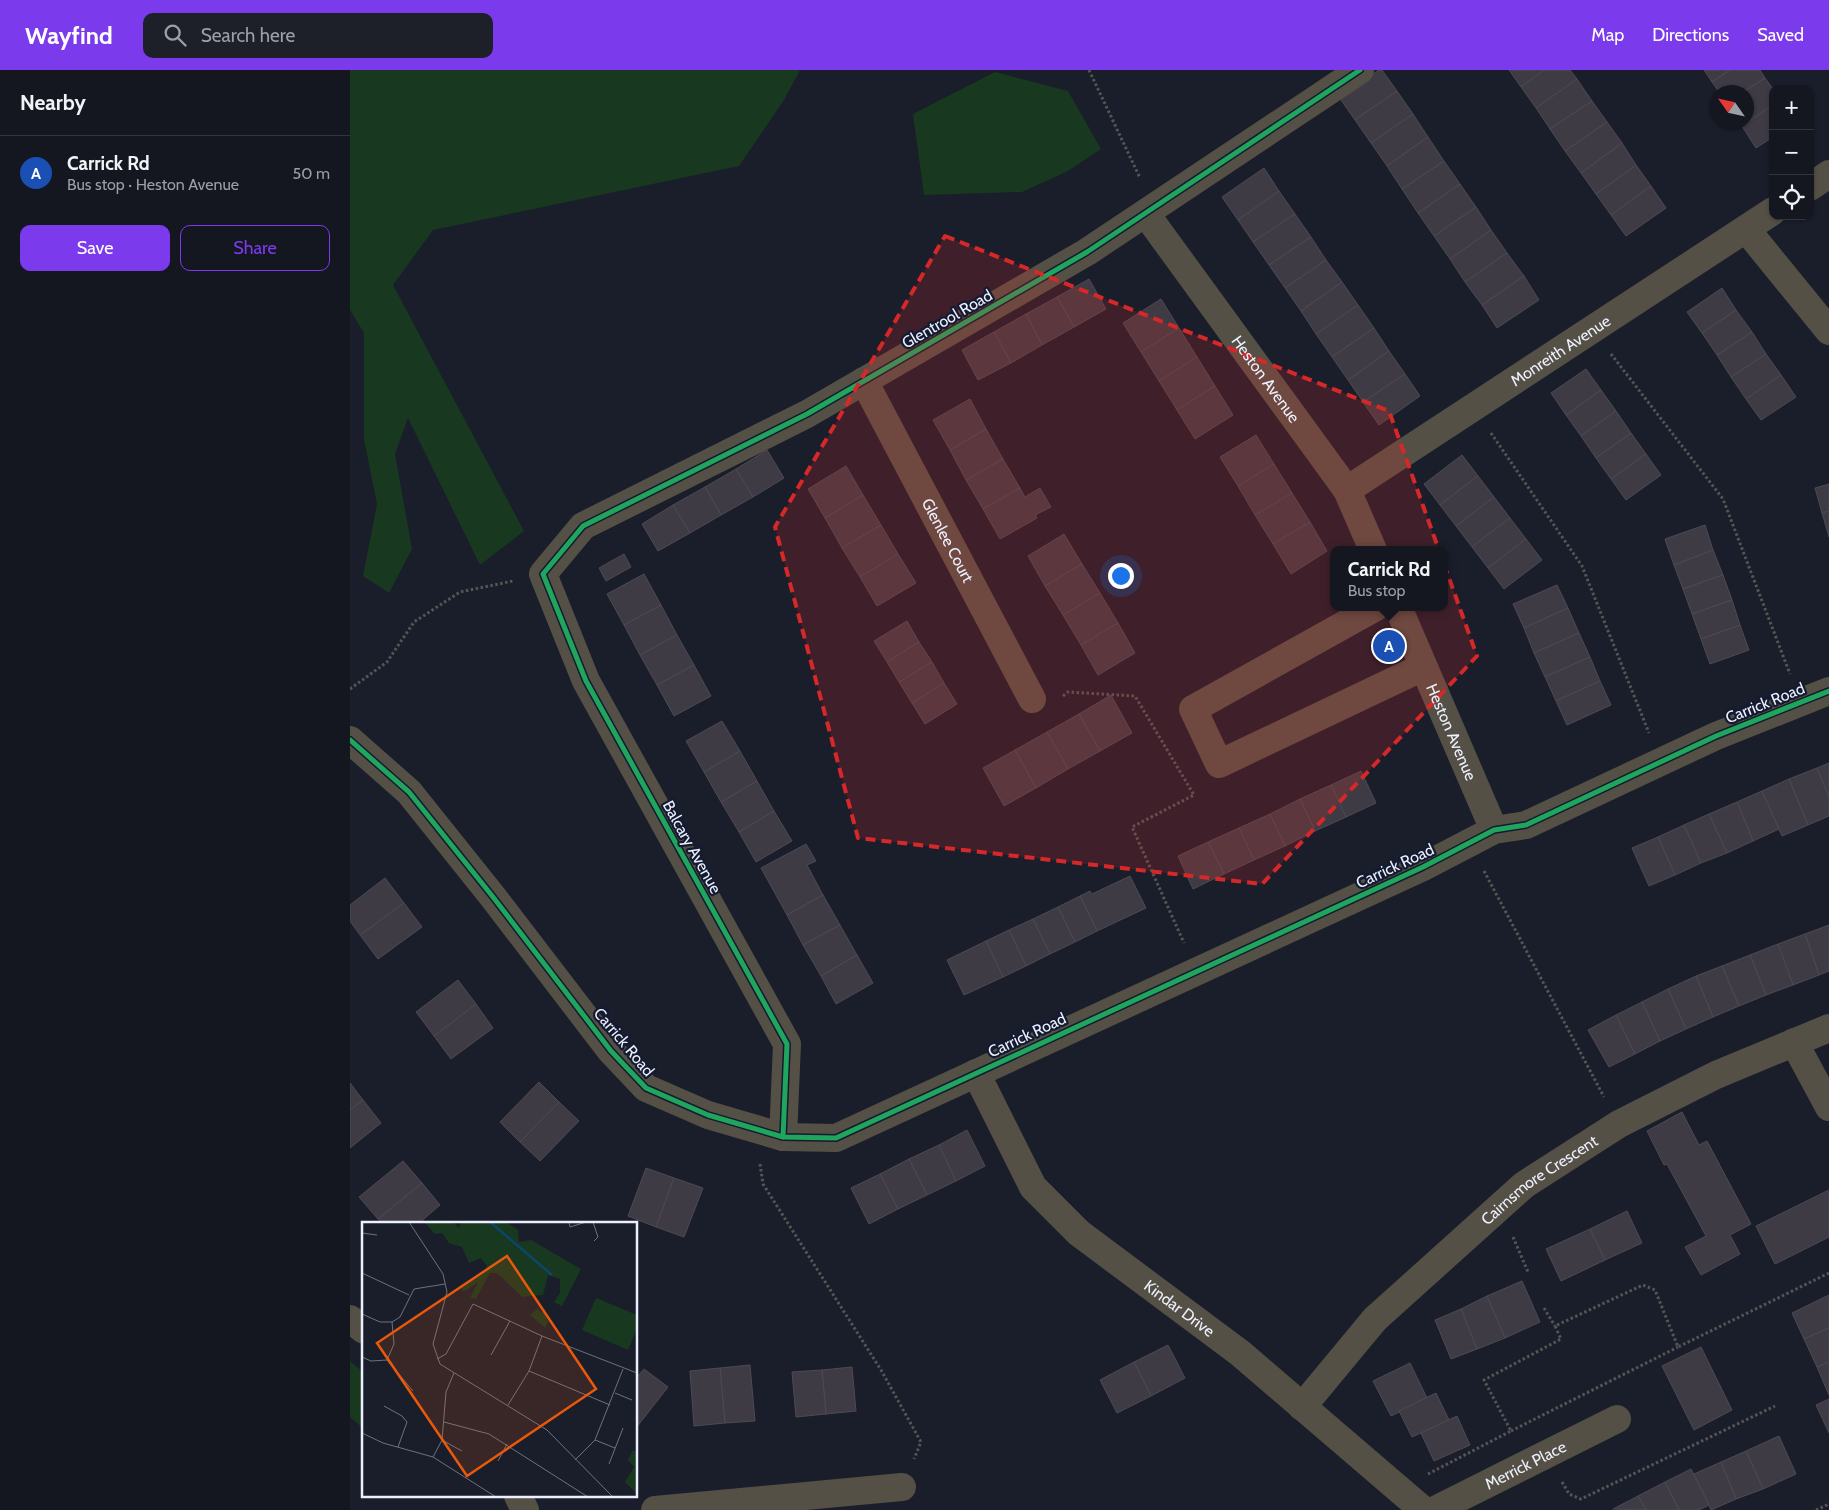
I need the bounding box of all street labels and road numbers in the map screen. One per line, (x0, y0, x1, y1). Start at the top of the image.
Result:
street label: Glentrool Road (898, 285, 996, 353)
street label: Monreith Avenue (1507, 311, 1614, 390)
street label: Heston Avenue (1228, 332, 1304, 426)
street label: Glenlee Court (918, 495, 978, 586)
street label: Carrick Road (1723, 678, 1807, 728)
street label: Heston Avenue (1423, 681, 1481, 783)
street label: Balcary Avenue (659, 797, 725, 897)
street label: Carrick Road (1353, 840, 1437, 892)
street label: Carrick Road (590, 1004, 658, 1080)
street label: Carrick Road (985, 1009, 1069, 1061)
street label: Cairnsmore Crescent (1477, 1131, 1601, 1229)
street label: Kindar Drive (1141, 1276, 1219, 1340)
street label: Merrick Place (1482, 1437, 1569, 1493)

